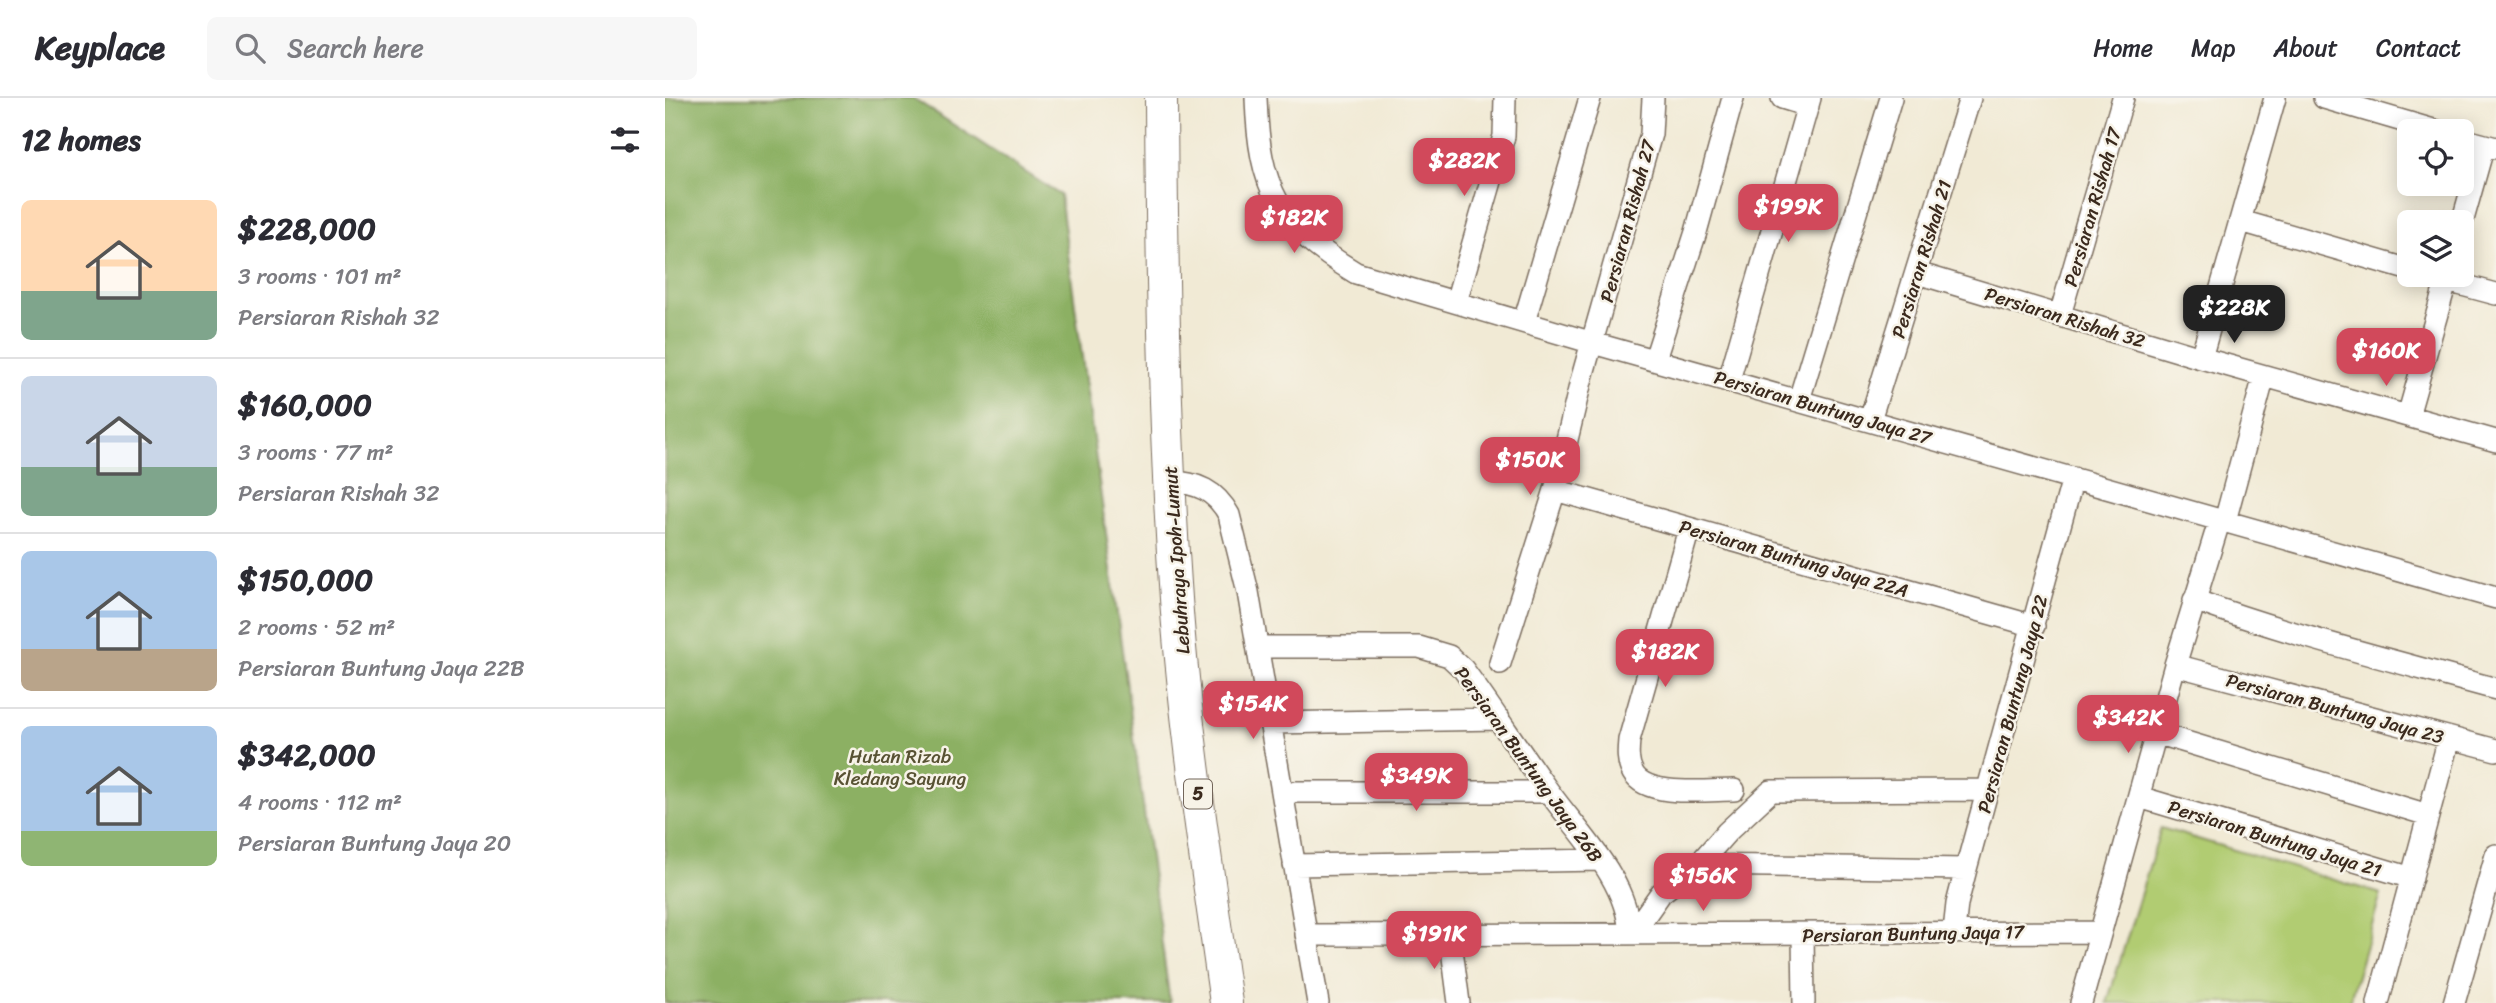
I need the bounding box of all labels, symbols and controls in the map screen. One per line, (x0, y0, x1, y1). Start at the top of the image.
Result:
search box (207, 17, 697, 80)
text: Keyplace (35, 19, 165, 77)
text: Search here (287, 25, 424, 71)
text: Home (2093, 27, 2153, 69)
text: Map (2191, 27, 2235, 69)
text: About (2273, 27, 2338, 69)
text: Contact (2376, 27, 2461, 69)
icon: search (231, 29, 269, 67)
text: 12 homes (21, 113, 141, 167)
map controls (2397, 119, 2474, 287)
button: locate (2397, 119, 2474, 196)
icon: filters (606, 121, 644, 159)
street label: Persiaran Rishah 17 (2054, 123, 2131, 291)
street label: Persiaran Rishah 27 (1590, 135, 1665, 306)
pin: $282K (1415, 139, 1513, 198)
text: $282K (1429, 140, 1499, 181)
street label: Persiaran Rishah 21 (1882, 176, 1961, 342)
pin: $199K (1739, 184, 1837, 244)
text: $199K (1754, 186, 1822, 227)
pin: $182K (1245, 195, 1343, 255)
text: $182K (1261, 197, 1327, 238)
text: $228,000 (238, 202, 376, 256)
button: layers (2397, 210, 2474, 287)
icon: home (77, 228, 161, 312)
text: 3 rooms · 101 m² (238, 256, 402, 297)
street label: Persiaran Rishah 32 (1980, 277, 2149, 358)
pin: $228K (2185, 286, 2283, 345)
text: $228K (2199, 287, 2269, 328)
text: Persiaran Rishah 32 (238, 297, 439, 338)
pin: $160K (2337, 328, 2435, 388)
text: $160K (2353, 330, 2419, 371)
street label: Persiaran Buntung Jaya 27 (1710, 361, 1936, 455)
text: $160,000 (238, 378, 372, 432)
icon: home (77, 404, 161, 488)
text: 3 rooms · 77 m² (238, 432, 394, 473)
pin: $150K (1481, 438, 1579, 497)
text: $150K (1496, 439, 1564, 480)
street label: Lebuhraya Ipoh-Lumut (1153, 465, 1200, 655)
text: Persiaran Rishah 32 (238, 473, 439, 514)
street label: Persiaran Buntung Jaya 22A (1675, 510, 1912, 607)
text: $150,000 (238, 553, 373, 607)
icon: home (77, 579, 161, 663)
street label: Persiaran Buntung Jaya 22 (1967, 591, 2058, 817)
text: 2 rooms · 52 m² (238, 607, 395, 648)
pin: $182K (1616, 630, 1714, 689)
text: $182K (1632, 631, 1698, 672)
text: Persiaran Buntung Jaya 22B (238, 648, 525, 689)
street label: Persiaran Buntung Jaya 26B (1446, 659, 1611, 870)
street label: Persiaran Buntung Jaya 23 (2222, 664, 2448, 754)
pin: $154K (1204, 682, 1302, 741)
text: $154K (1219, 683, 1287, 724)
pin: $342K (2079, 696, 2177, 755)
text: $342K (2093, 697, 2163, 738)
text: $342,000 (238, 728, 376, 782)
park label: Hutan Rizab Kledang Sayung (834, 740, 967, 795)
icon: home (77, 754, 161, 838)
pin: $349K (1367, 754, 1465, 813)
text: $349K (1381, 755, 1451, 796)
road number: 5 (1184, 780, 1212, 808)
text: 4 rooms · 112 m² (238, 782, 402, 823)
street label: Persiaran Buntung Jaya 21 (2164, 790, 2386, 887)
text: Persiaran Buntung Jaya 20 (238, 823, 511, 864)
pin: $156K (1654, 854, 1752, 913)
text: $156K (1670, 855, 1736, 896)
pin: $191K (1385, 912, 1483, 971)
text: $191K (1402, 913, 1466, 954)
street label: Persiaran Buntung Jaya 17 (1802, 915, 2025, 952)

